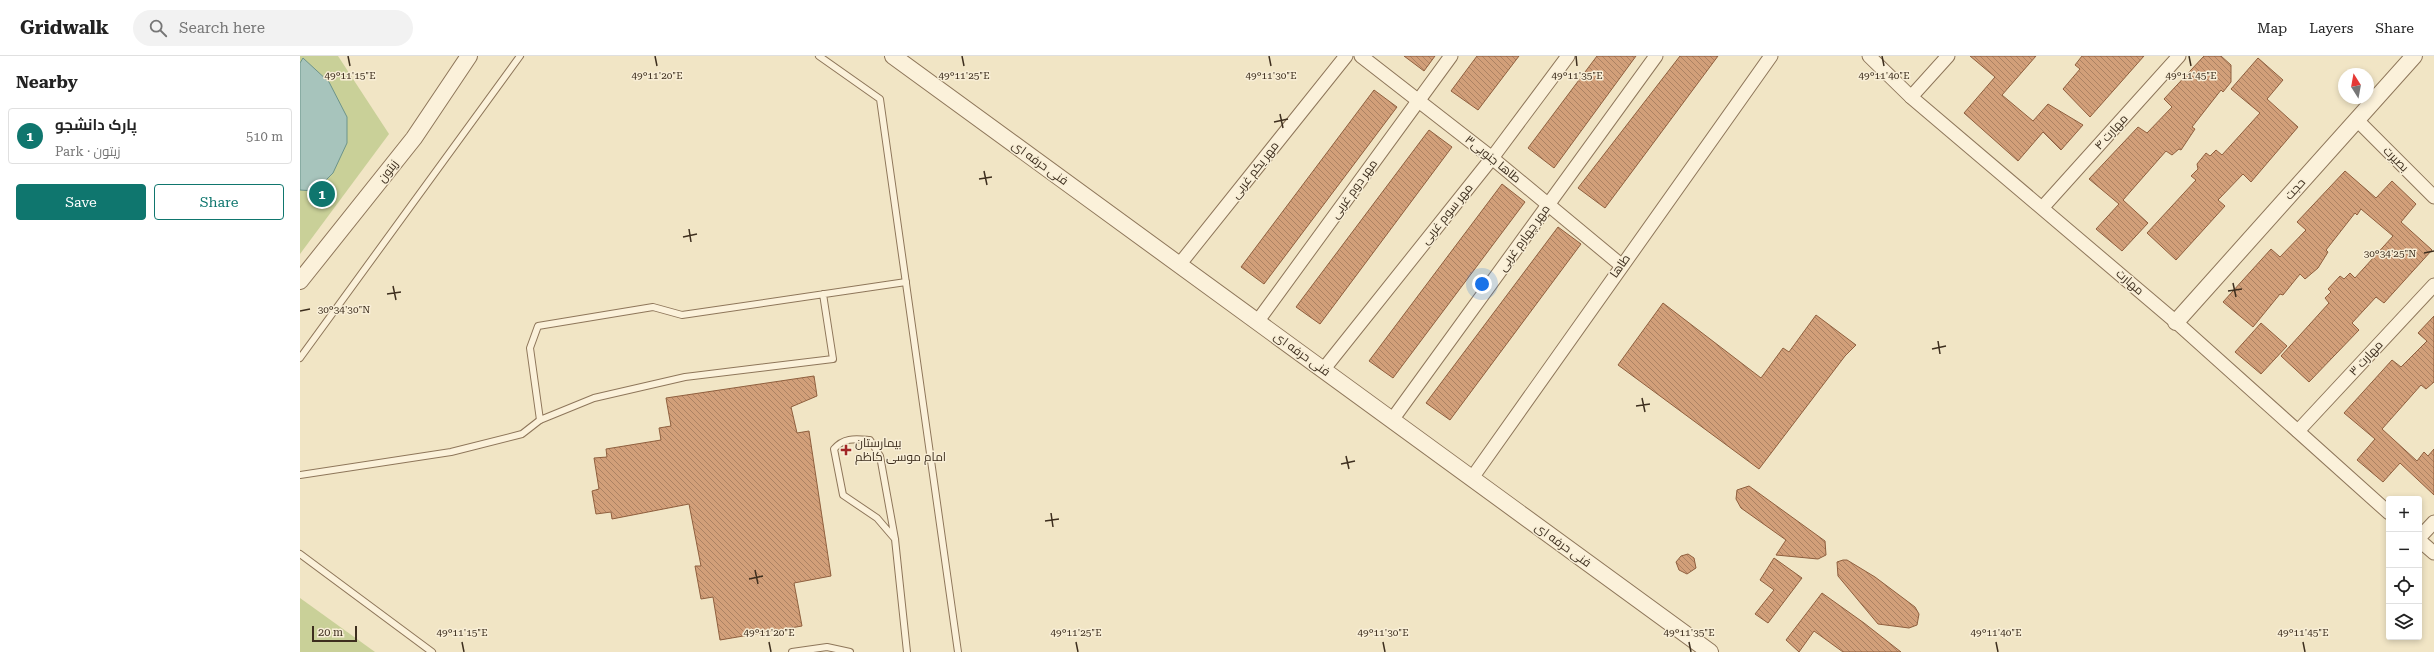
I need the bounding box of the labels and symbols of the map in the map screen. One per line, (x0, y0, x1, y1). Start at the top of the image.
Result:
north arrow (2338, 68, 2374, 104)
text: 49°11'15"E (324, 70, 376, 81)
text: 49°11'20"E (631, 70, 683, 81)
text: 49°11'25"E (938, 70, 990, 81)
text: 49°11'30"E (1245, 70, 1297, 81)
text: 49°11'35"E (1551, 70, 1603, 81)
text: 49°11'40"E (1858, 70, 1910, 81)
text: 49°11'45"E (2165, 70, 2217, 81)
street label: مهارت ۴ (2091, 111, 2131, 153)
street label: طاها جنوبی۳ (1462, 132, 1524, 186)
street label: فنی حرفه ای (1009, 138, 1071, 188)
street label: مهر یکم غربی (1228, 139, 1282, 202)
street label: بصیرت (2380, 143, 2412, 175)
street label: زیتون (375, 157, 401, 185)
street label: مهر دوم غربی (1328, 157, 1381, 222)
street label: حجت (2282, 176, 2308, 202)
pin: 1 (309, 179, 335, 209)
street label: مهر سوم غربی (1418, 181, 1477, 248)
street label: مهر چهارم غربی (1495, 202, 1554, 275)
text: 30°34'25"N (2364, 248, 2416, 259)
street label: طاها (1607, 251, 1633, 280)
street label: مهارت (2113, 266, 2147, 298)
your location (1472, 274, 1492, 294)
text: 30°34'30"N (318, 304, 370, 315)
street label: فنی حرفه ای (1271, 329, 1333, 379)
street label: مهارت ۳ (2346, 338, 2386, 378)
place label: بیمارستان امام موسی کاظم (855, 436, 946, 465)
marker: بیمارستان امام موسی کاظم (840, 444, 852, 456)
street label: فنی حرفه ای (1532, 520, 1594, 570)
scale bar (312, 624, 357, 643)
text: 49°11'15"E (436, 627, 488, 638)
text: 49°11'20"E (743, 627, 795, 638)
text: 49°11'25"E (1050, 627, 1102, 638)
text: 49°11'30"E (1357, 627, 1409, 638)
text: 49°11'35"E (1663, 627, 1715, 638)
text: 49°11'40"E (1970, 627, 2022, 638)
text: 49°11'45"E (2277, 627, 2329, 638)

